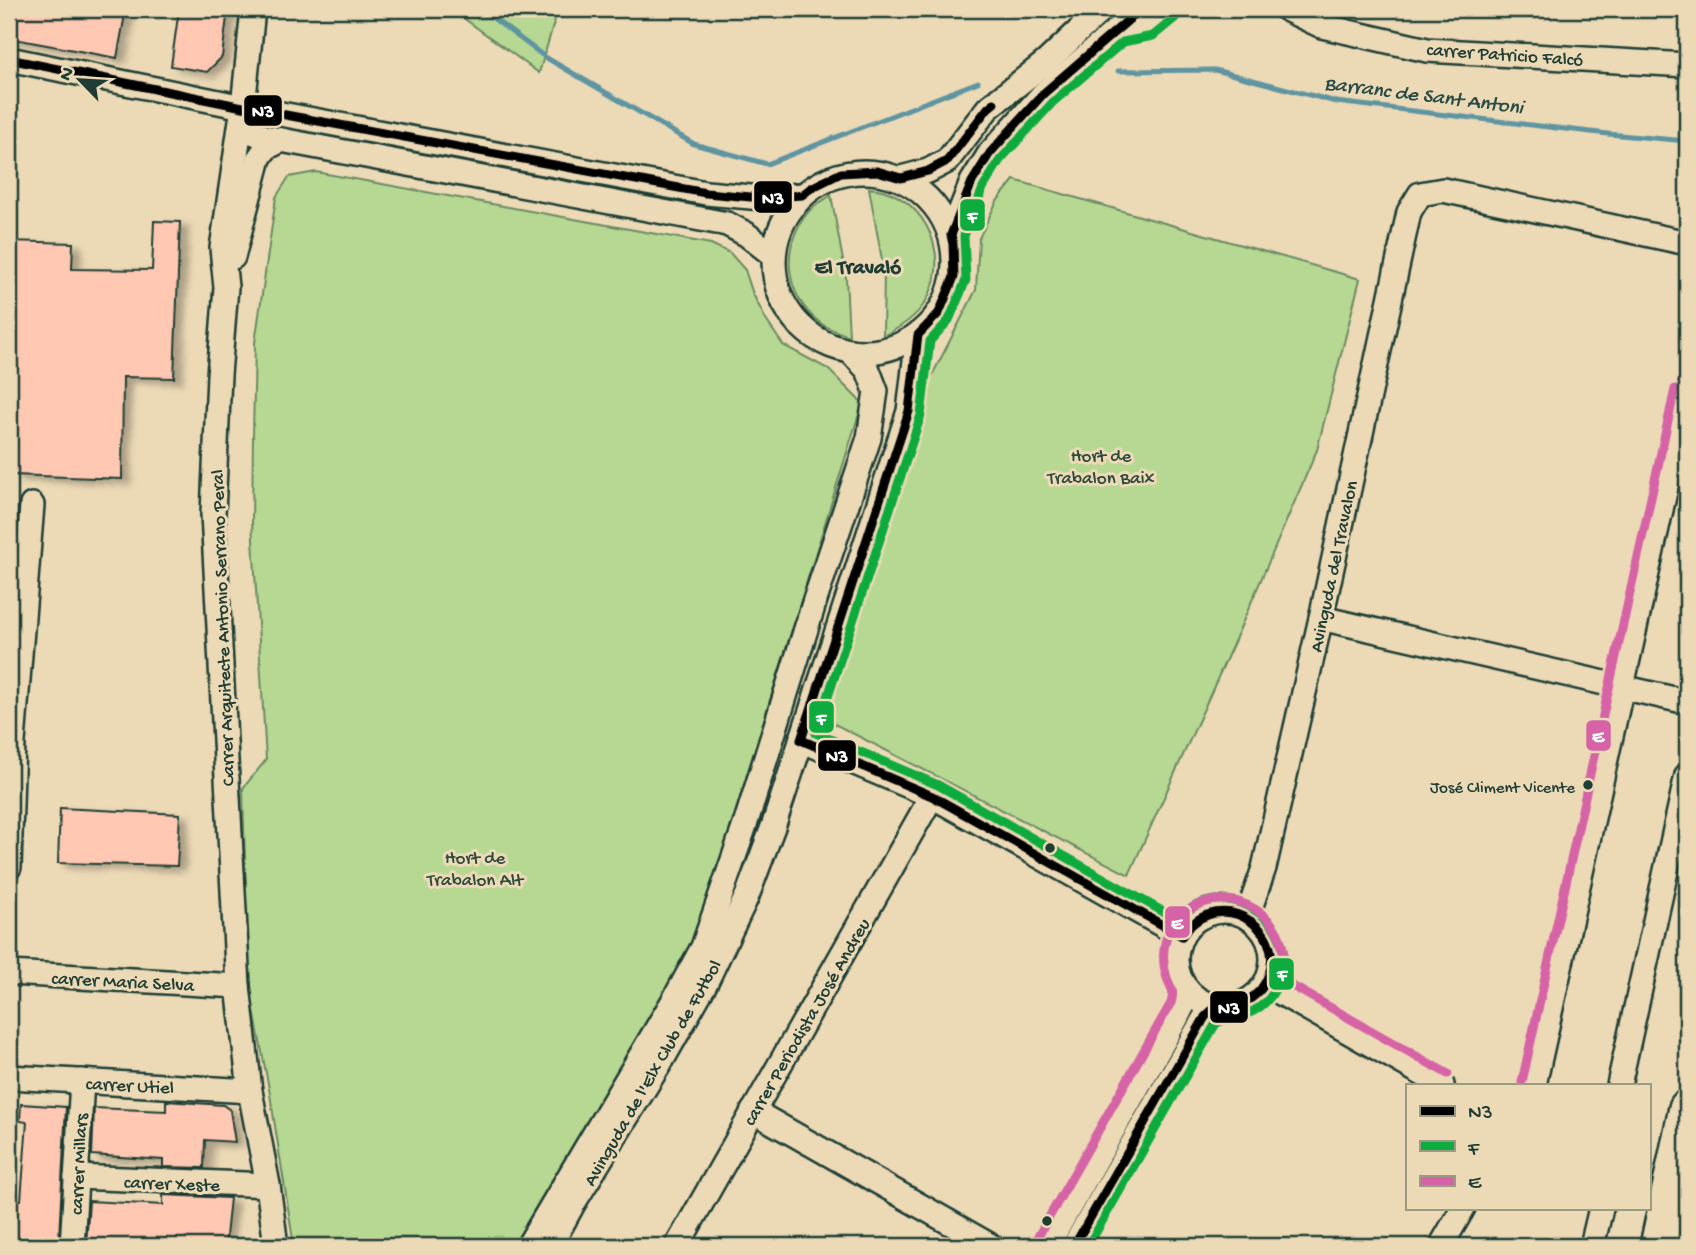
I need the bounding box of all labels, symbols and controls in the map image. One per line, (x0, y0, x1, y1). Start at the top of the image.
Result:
street label: carrer Patricio Falcó (1426, 40, 1584, 73)
north arrow (46, 46, 116, 116)
text: N (55, 64, 81, 85)
water label: Barranc de Sant Antoni (1323, 73, 1527, 122)
line badge: N3 (243, 94, 283, 127)
text: N3 (252, 102, 274, 125)
line badge: N3 (753, 180, 793, 214)
text: N3 (762, 189, 784, 212)
line badge: F (959, 198, 986, 232)
text: F (966, 207, 978, 230)
district label: El Travaló (815, 257, 901, 282)
park label: Hort de Trabalon Baix (1046, 446, 1155, 491)
street label: Carrer Arquitecte Antonio Serrano Peral (207, 469, 242, 787)
street label: Avinguda del Travalon (1306, 479, 1365, 655)
line badge: F (808, 700, 835, 734)
text: F (815, 709, 827, 732)
line badge: E (1585, 719, 1612, 752)
text: E (1592, 727, 1605, 750)
line badge: N3 (817, 739, 857, 772)
text: N3 (826, 747, 848, 770)
marker: José Climent Vicente (1581, 778, 1595, 792)
place label: José Climent Vicente (1430, 779, 1575, 799)
unlabelled marker (1043, 841, 1057, 855)
park label: Hort de Trabalon Alt (426, 848, 525, 893)
line badge: E (1164, 905, 1191, 939)
text: E (1171, 914, 1184, 937)
street label: carrer Periodista José Andreu (739, 915, 877, 1131)
street label: Avinguda de l'Elx Club de Futbol (580, 957, 728, 1191)
line badge: F (1268, 957, 1295, 991)
text: F (1276, 965, 1288, 988)
street label: carrer Maria Selva (51, 968, 196, 999)
line badge: N3 (1209, 990, 1249, 1024)
text: N3 (1218, 999, 1240, 1022)
street label: carrer Utiel (85, 1074, 175, 1101)
legend (1406, 1084, 1650, 1210)
text: N3 (1468, 1102, 1493, 1127)
street label: carrer Millars (66, 1112, 95, 1215)
text: F (1467, 1138, 1480, 1163)
street label: carrer Xeste (124, 1172, 220, 1199)
text: E (1468, 1172, 1482, 1197)
unlabelled marker (1040, 1214, 1054, 1228)

